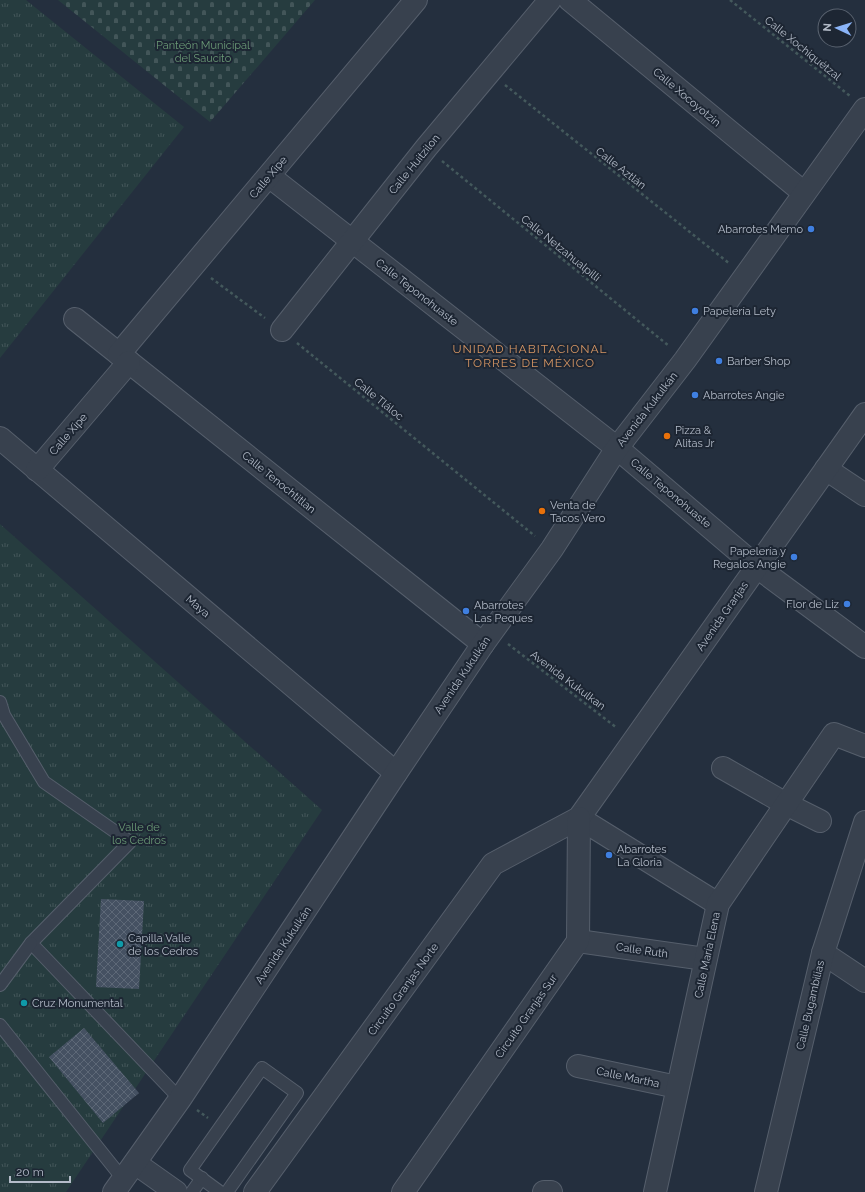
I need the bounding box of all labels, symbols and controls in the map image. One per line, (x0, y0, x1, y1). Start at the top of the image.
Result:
north arrow (817, 8, 857, 48)
street label: Calle Xochiquétzal (762, 14, 843, 83)
text: N (821, 23, 834, 32)
park label: Panteón Municipal del Saucito (156, 39, 250, 65)
street label: Calle Xocoyotzin (650, 65, 723, 129)
street label: Calle Huitzilon (386, 132, 443, 197)
street label: Calle Aztlán (593, 145, 648, 192)
street label: Calle Xipe (247, 153, 290, 201)
street label: Calle Netzahualpilli (518, 212, 603, 284)
place label: Abarrotes Memo (718, 223, 803, 236)
marker: Abarrotes Memo (806, 224, 816, 234)
street label: Calle Teponohuaste (373, 256, 461, 329)
place label: Papelería Lety (703, 305, 776, 318)
marker: Papelería Lety (690, 306, 700, 316)
district label: UNIDAD HABITACIONAL TORRES DE MÉXICO (452, 342, 608, 370)
place label: Barber Shop (727, 355, 790, 368)
marker: Barber Shop (714, 356, 724, 366)
street label: Avenida Kukulkán (614, 370, 680, 449)
street label: Calle Tláloc (351, 376, 406, 423)
place label: Abarrotes Angie (703, 389, 785, 402)
marker: Abarrotes Angie (690, 390, 700, 400)
street label: Calle Xipe (47, 410, 90, 458)
place label: Pizza & Alitas Jr (675, 424, 715, 450)
marker: Pizza & Alitas Jr (662, 431, 672, 441)
street label: Calle Tenochtitlan (239, 449, 318, 516)
street label: Calle Teponohuaste (628, 456, 714, 531)
place label: Venta de Tacos Vero (550, 499, 606, 525)
marker: Venta de Tacos Vero (537, 506, 547, 516)
place label: Papelería y Regalos Angie (713, 545, 787, 571)
marker: Papelería y Regalos Angie (789, 552, 799, 562)
street label: Avenida Granjas (694, 579, 751, 653)
street label: Maya (183, 593, 212, 620)
place label: Flor de Liz (786, 598, 840, 611)
place label: Abarrotes Las Peques (474, 599, 533, 625)
marker: Flor de Liz (842, 599, 852, 609)
marker: Abarrotes Las Peques (461, 606, 471, 616)
street label: Avenida Kukulkán (432, 634, 493, 716)
street label: Avenida Kukulkan (528, 648, 608, 713)
park label: Valle de los Cedros (112, 821, 166, 847)
place label: Abarrotes La Gloria (617, 843, 667, 869)
marker: Abarrotes La Gloria (604, 850, 614, 860)
street label: Avenida Kukulkán (253, 904, 314, 986)
street label: Calle María Elena (692, 911, 723, 999)
place label: Capilla Valle de los Cedros (128, 932, 198, 958)
marker: Capilla Valle de los Cedros (115, 939, 125, 949)
street label: Circuito Granjas Norte (365, 940, 442, 1038)
street label: Calle Ruth (615, 940, 669, 961)
street label: Calle Bugambilias (794, 959, 827, 1051)
street label: Circuito Granjas Sur (493, 972, 560, 1061)
place label: Cruz Monumental (32, 997, 123, 1010)
marker: Cruz Monumental (19, 998, 29, 1008)
street label: Calle Martha (595, 1064, 661, 1091)
scale bar (10, 1158, 70, 1184)
text: 20 m (16, 1165, 44, 1179)

